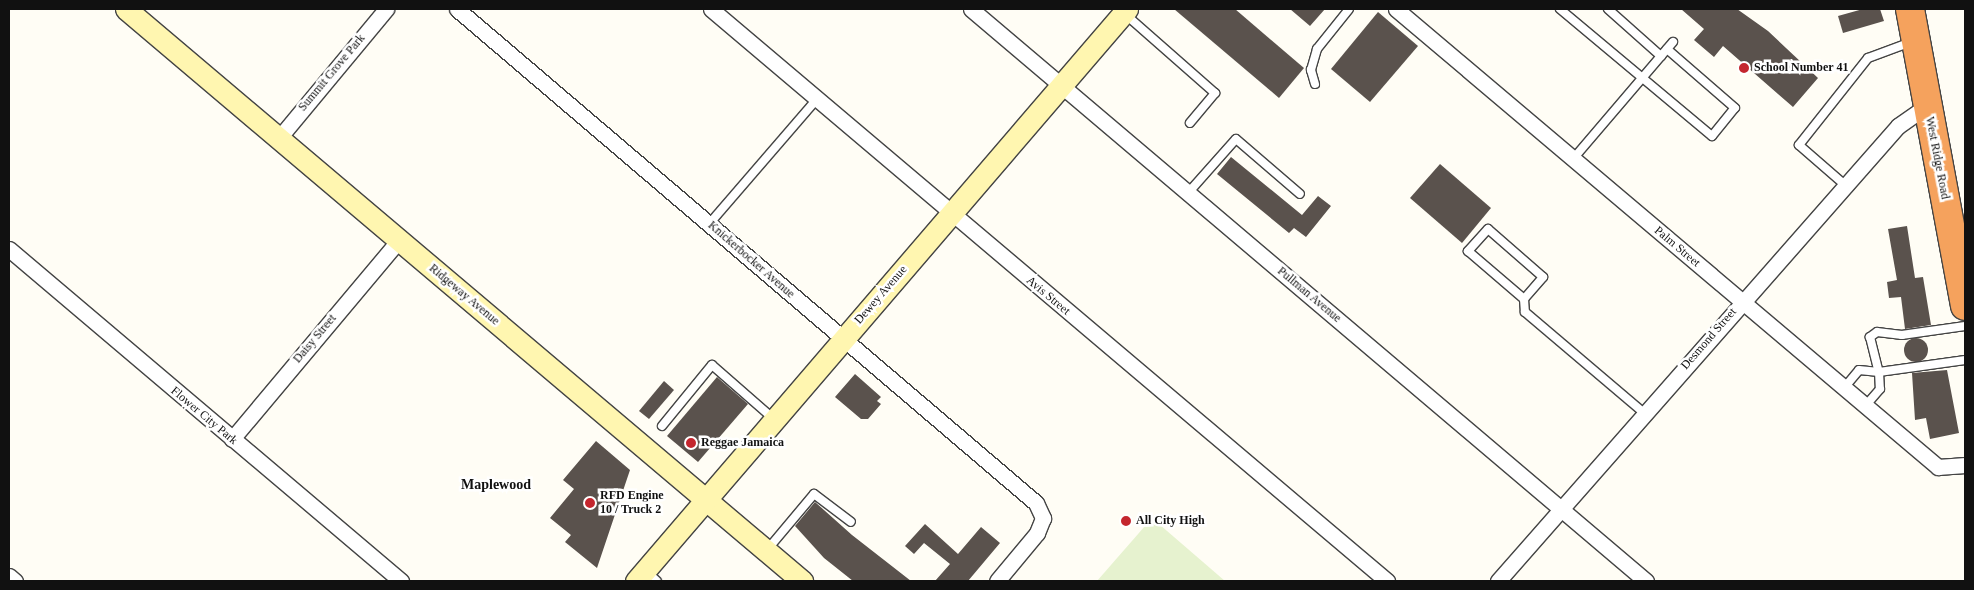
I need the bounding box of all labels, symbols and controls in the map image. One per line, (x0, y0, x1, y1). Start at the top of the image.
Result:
street label: Summit Grove Park (296, 32, 368, 114)
place label: School Number 41 (1754, 61, 1849, 75)
marker: School Number 41 (1738, 62, 1750, 74)
street label: West Ridge Road (1922, 116, 1952, 200)
street label: Knickerbocker Avenue (704, 218, 798, 302)
street label: Palm Street (1651, 224, 1703, 270)
street label: Ridgeway Avenue (426, 261, 502, 329)
street label: Dewey Avenue (851, 263, 911, 327)
street label: Pullman Avenue (1274, 264, 1344, 326)
street label: Avis Street (1023, 274, 1073, 318)
street label: Desmond Street (1678, 305, 1740, 373)
street label: Daisy Street (291, 312, 339, 366)
street label: Flower City Park (168, 384, 240, 448)
place label: Reggae Jamaica (701, 436, 784, 450)
marker: Reggae Jamaica (685, 437, 697, 449)
district label: Maplewood (461, 477, 531, 493)
place label: RFD Engine 10 / Truck 2 (600, 489, 664, 517)
marker: RFD Engine 10 / Truck 2 (584, 497, 596, 509)
place label: All City High (1136, 514, 1205, 528)
marker: All City High (1120, 515, 1132, 527)

